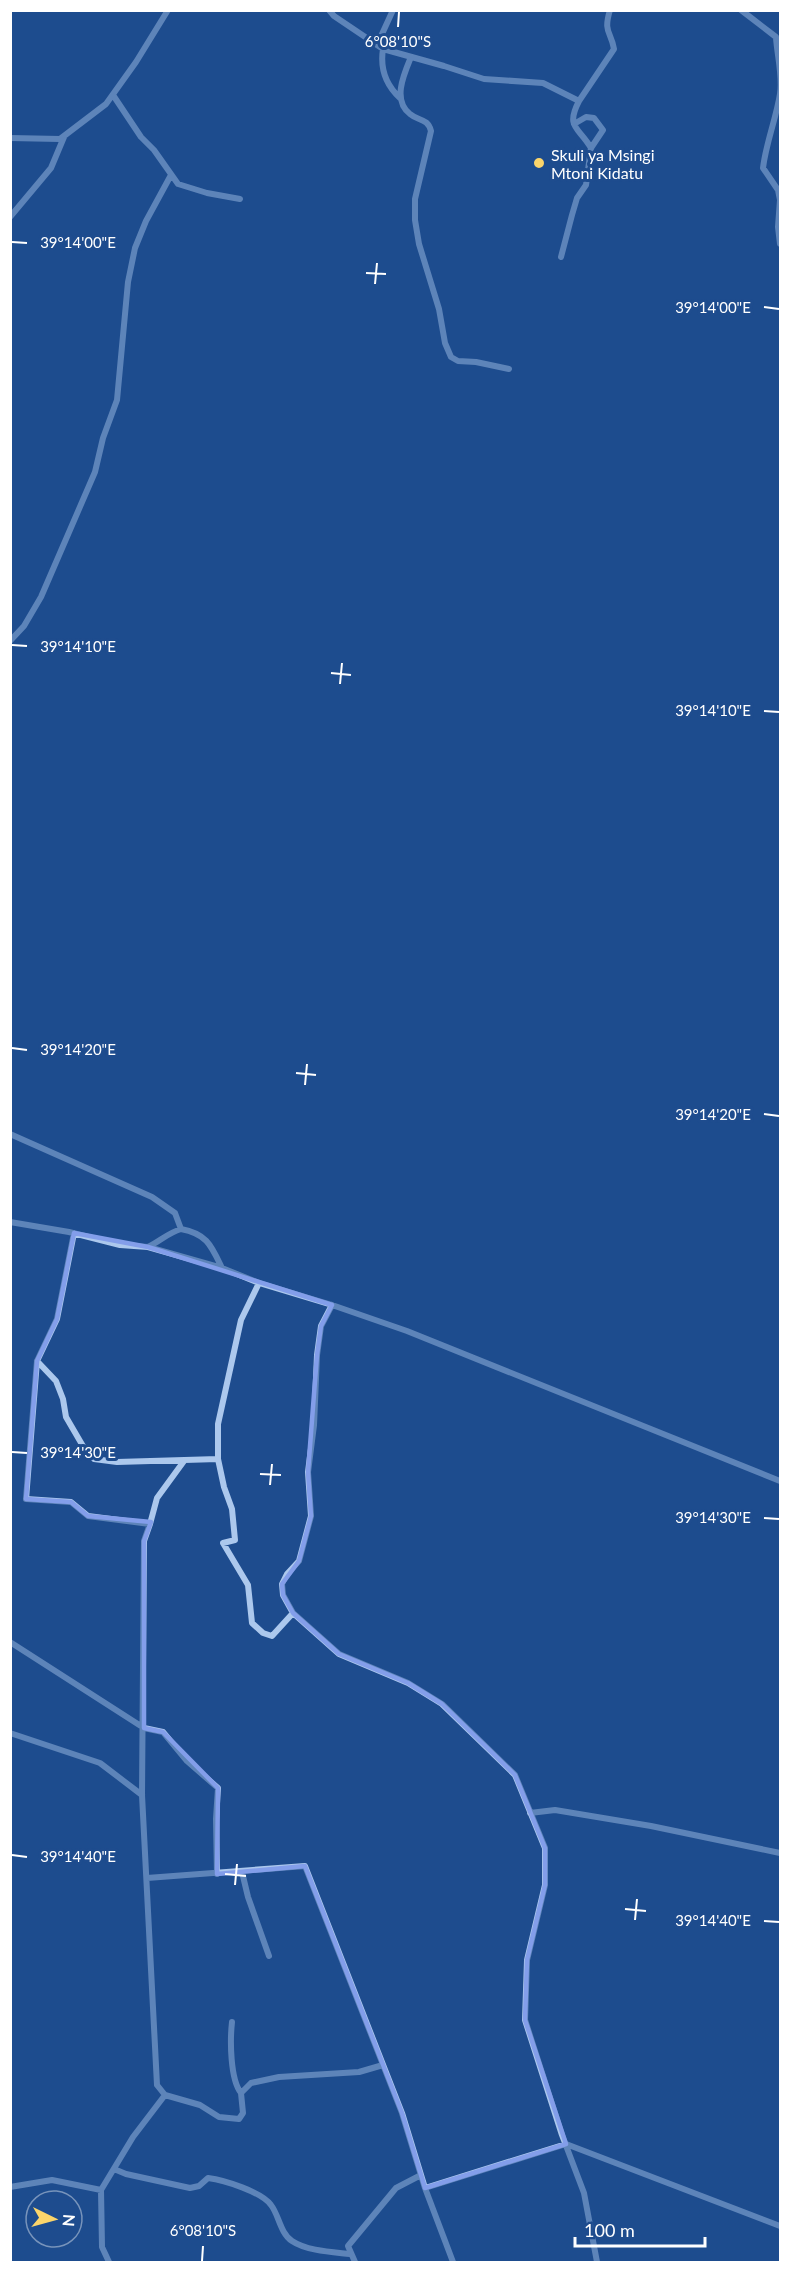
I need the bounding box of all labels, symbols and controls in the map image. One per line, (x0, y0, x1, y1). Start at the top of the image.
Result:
text: 6°08'10"S (365, 32, 431, 50)
place label: Skuli ya Msingi Mtoni Kidatu (551, 145, 655, 182)
marker: Skuli ya Msingi Mtoni Kidatu (532, 156, 546, 170)
text: 39°14'00"E (40, 233, 116, 251)
text: 39°14'00"E (675, 298, 751, 316)
text: 39°14'10"E (40, 637, 116, 655)
text: 39°14'10"E (675, 701, 751, 719)
text: 39°14'20"E (40, 1040, 116, 1058)
text: 39°14'20"E (675, 1105, 751, 1123)
text: 39°14'30"E (40, 1443, 116, 1461)
text: 39°14'30"E (675, 1508, 751, 1526)
text: 39°14'40"E (40, 1847, 116, 1865)
text: 39°14'40"E (675, 1911, 751, 1929)
north arrow (24, 2189, 84, 2249)
scale bar (575, 2210, 706, 2248)
text: N (59, 2213, 79, 2227)
text: 100 m (584, 2219, 635, 2241)
text: 6°08'10"S (170, 2221, 236, 2239)

